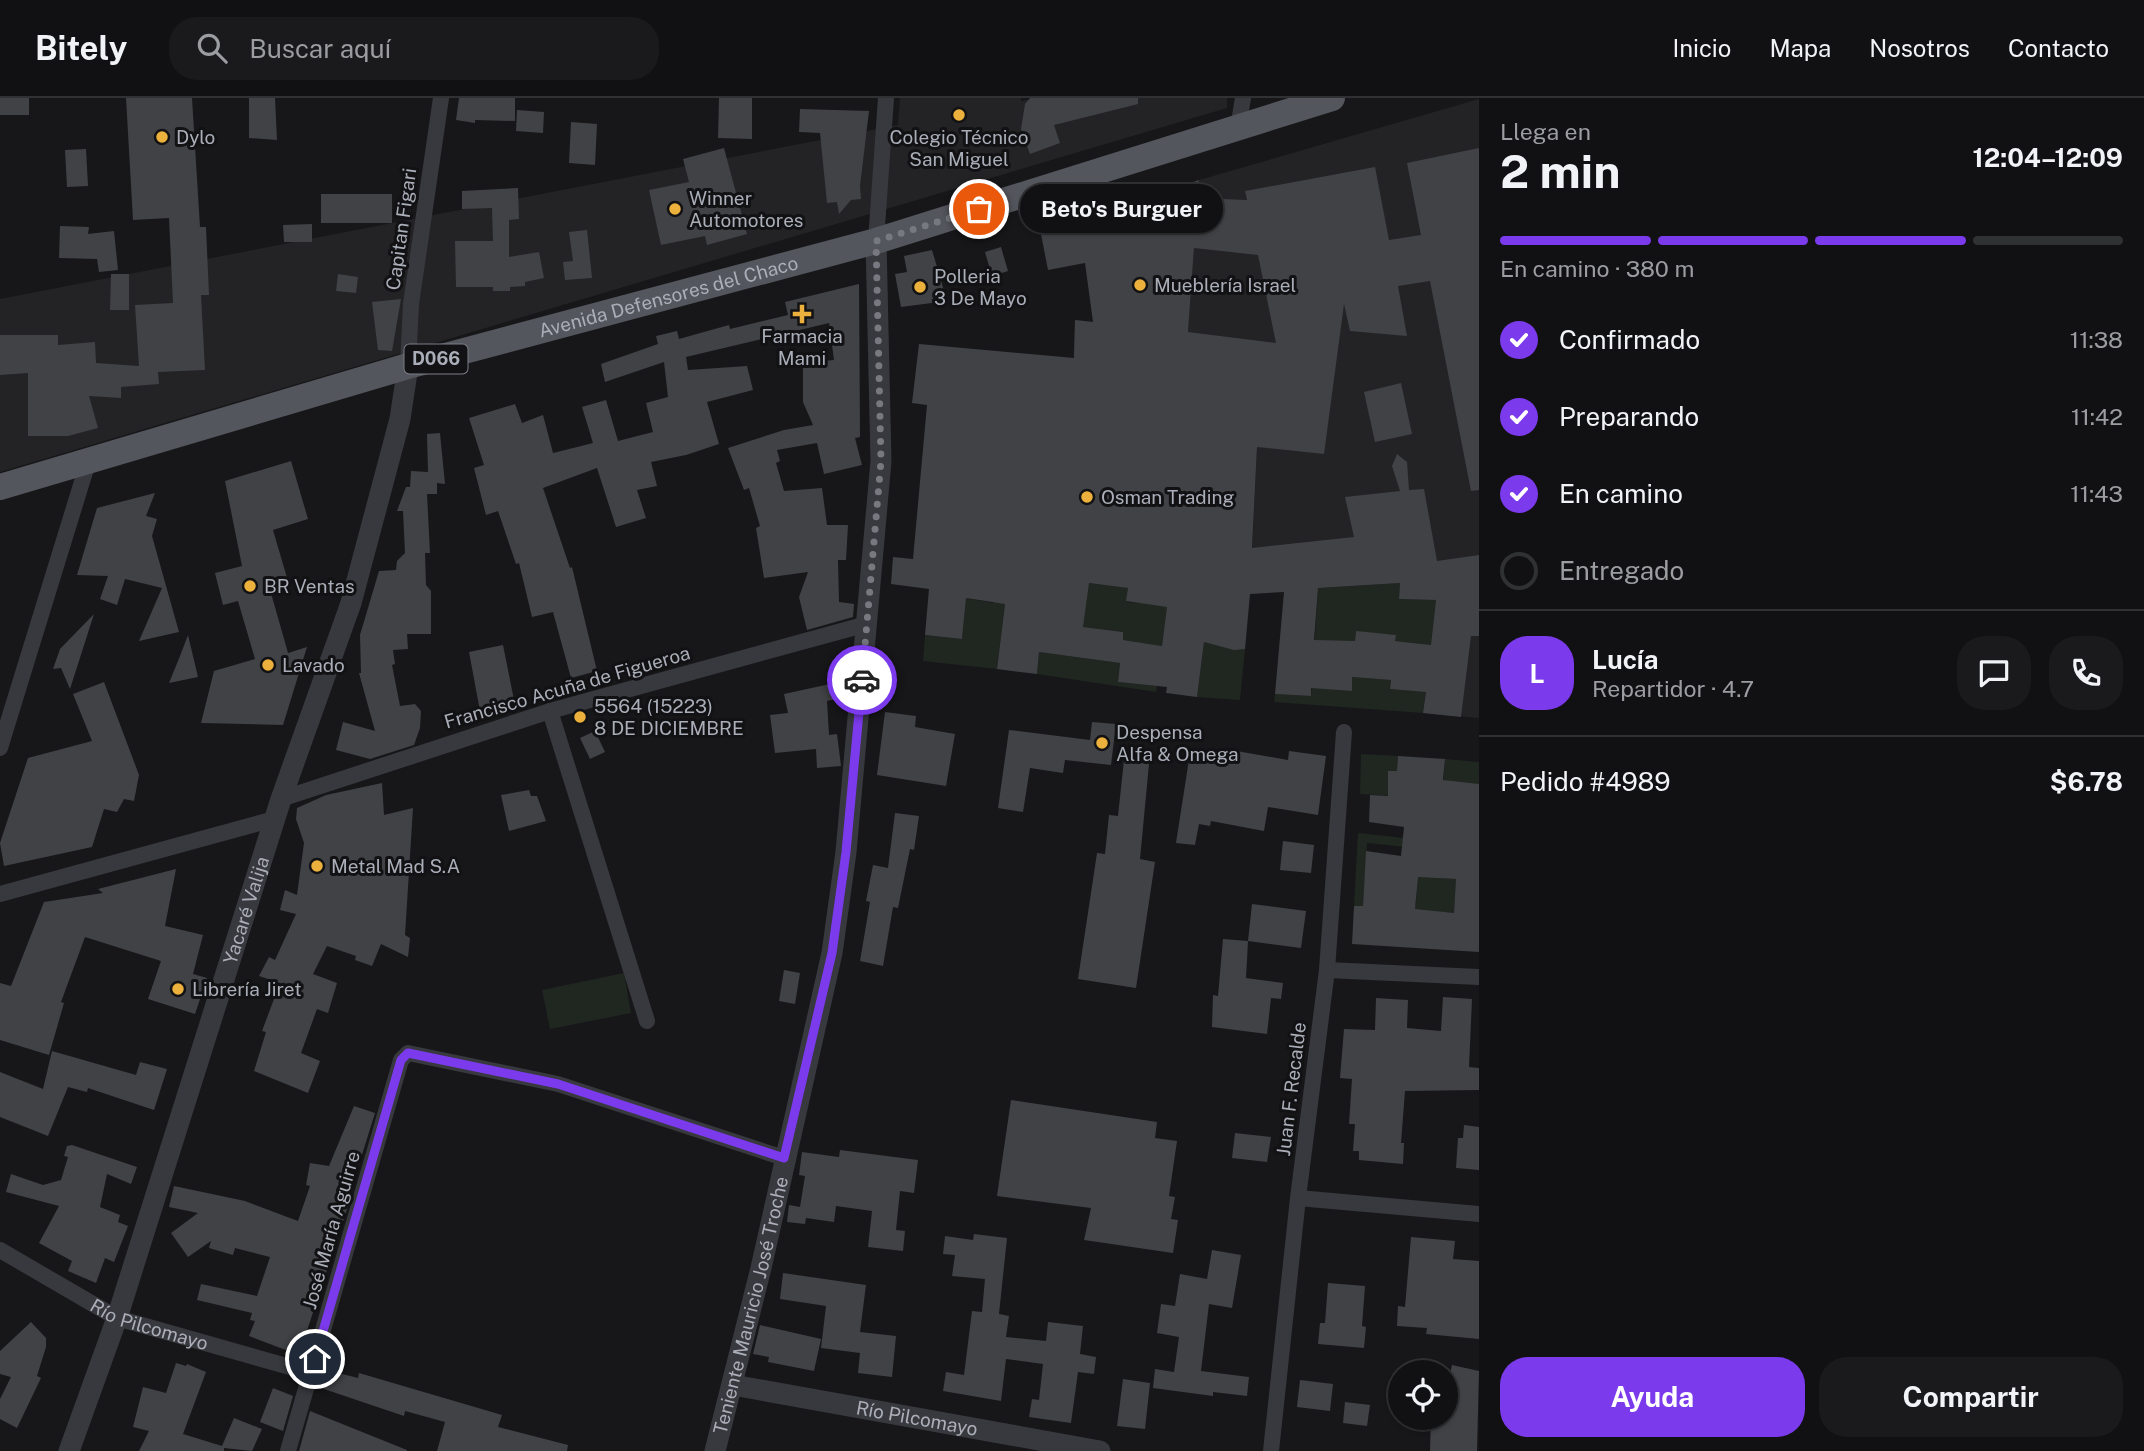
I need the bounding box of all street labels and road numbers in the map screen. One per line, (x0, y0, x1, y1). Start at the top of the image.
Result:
street label: Capitan Figari (382, 167, 420, 291)
street label: Avenida Defensores del Chaco (536, 251, 800, 342)
road number: D066 (404, 344, 467, 374)
street label: Francisco Acuña de Figueroa (442, 641, 692, 733)
street label: Yacaré Valija (218, 854, 273, 967)
street label: Juan F. Recalde (1272, 1021, 1310, 1157)
street label: José María Aguirre (298, 1148, 364, 1312)
street label: Teniente Mauricio José Troche (709, 1174, 792, 1436)
street label: Río Pilcomayo (86, 1294, 211, 1354)
street label: Río Pilcomayo (854, 1396, 980, 1440)

